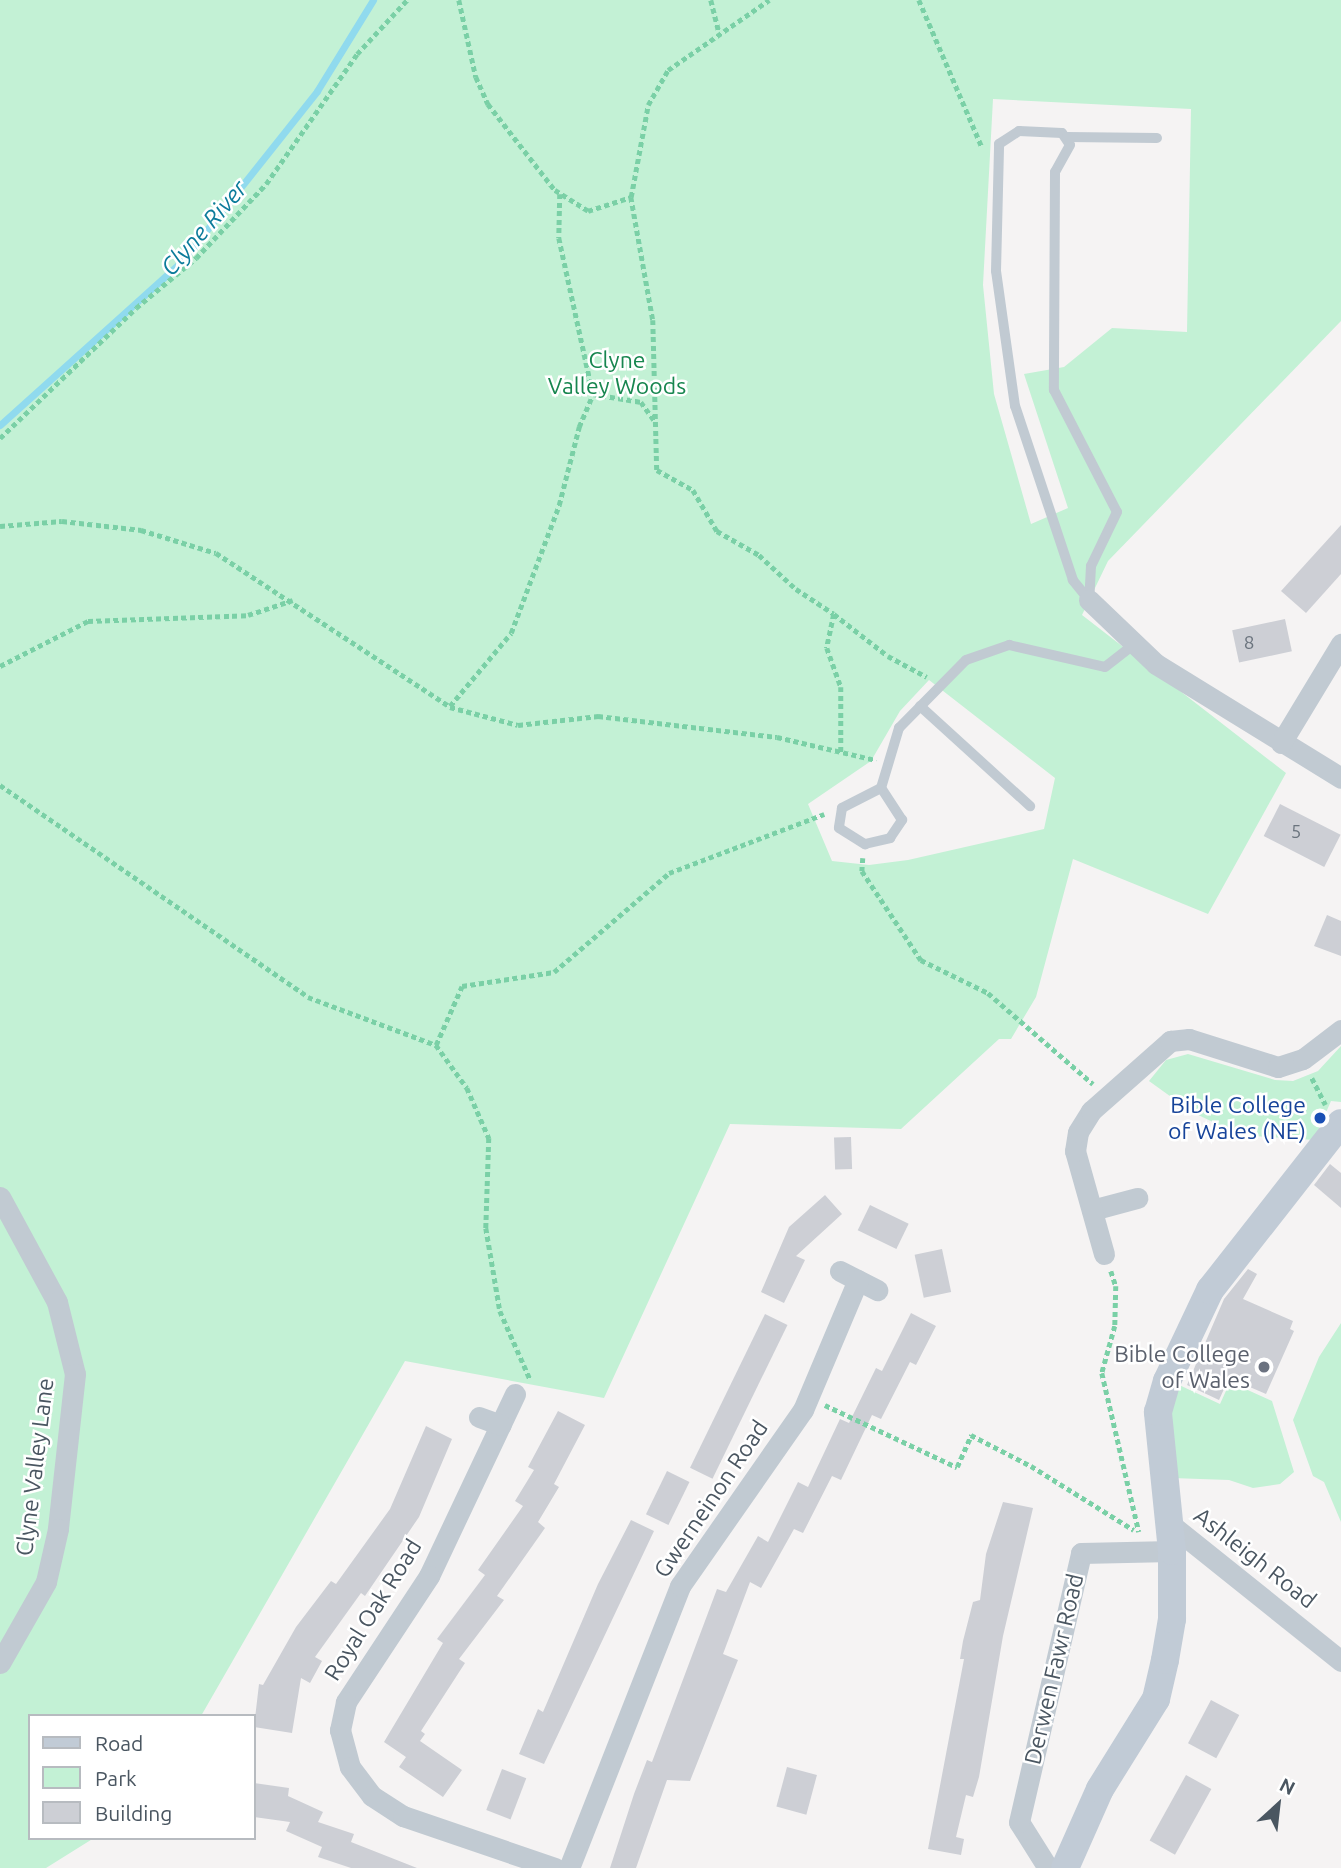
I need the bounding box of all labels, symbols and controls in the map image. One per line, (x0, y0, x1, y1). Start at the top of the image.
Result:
water label: Clyne River (155, 174, 253, 282)
park label: Clyne Valley Woods (548, 346, 686, 400)
house number: 8 (1244, 632, 1254, 654)
house number: 5 (1291, 821, 1301, 843)
place label: Bible College of Wales (NE) (1168, 1091, 1306, 1145)
marker: Bible College of Wales (NE) (1312, 1110, 1328, 1126)
place label: Bible College of Wales (1114, 1340, 1250, 1394)
marker: Bible College of Wales (1256, 1359, 1272, 1375)
street label: Clyne Valley Lane (10, 1377, 60, 1557)
street label: Gwerneinon Road (648, 1415, 774, 1583)
street label: Ashleigh Road (1188, 1502, 1322, 1614)
street label: Royal Oak Road (319, 1534, 427, 1686)
street label: Derwen Fawr Road (1019, 1571, 1089, 1767)
legend (28, 1714, 256, 1840)
text: Road (95, 1731, 143, 1755)
text: Park (95, 1766, 137, 1790)
north arrow (1243, 1770, 1313, 1840)
text: N (1276, 1773, 1299, 1799)
text: Building (95, 1801, 172, 1825)

